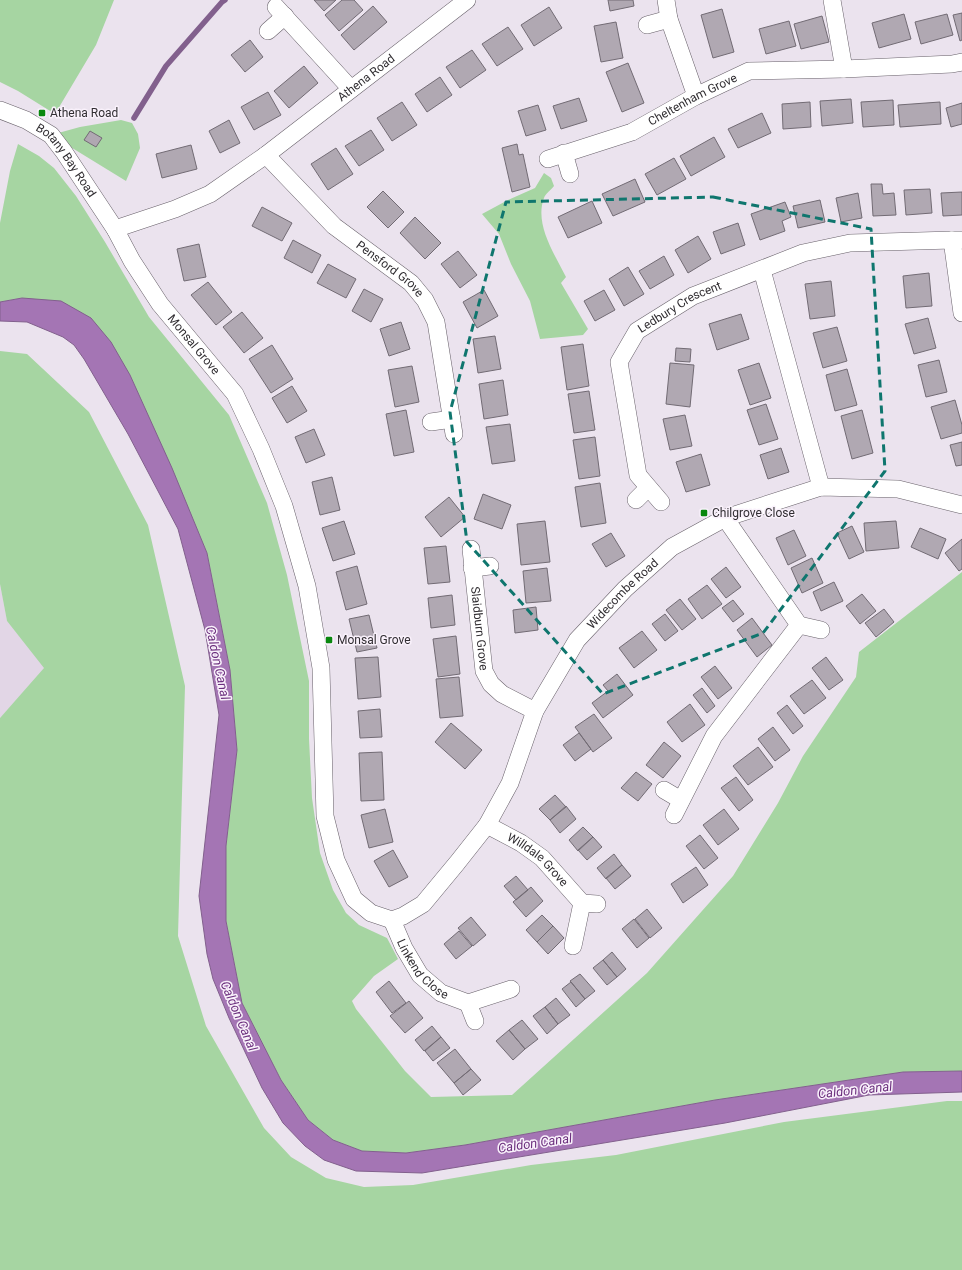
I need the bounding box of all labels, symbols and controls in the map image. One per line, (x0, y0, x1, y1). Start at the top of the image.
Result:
street label: Athena Road (335, 51, 397, 104)
street label: Cheltenham Grove (646, 71, 739, 128)
place label: Athena Road (50, 106, 118, 120)
marker: Athena Road (37, 108, 47, 118)
street label: Botany Bay Road (34, 121, 99, 200)
street label: Pensford Grove (353, 238, 427, 300)
street label: Ledbury Crescent (635, 279, 723, 336)
street label: Monsal Grove (165, 312, 223, 377)
place label: Chilgrove Close (712, 506, 795, 520)
marker: Chilgrove Close (699, 508, 709, 518)
street label: Widecombe Road (584, 556, 661, 632)
street label: Slaidburn Grove (468, 586, 491, 671)
water label: Caldon Canal (203, 625, 233, 702)
place label: Monsal Grove (337, 633, 411, 647)
marker: Monsal Grove (324, 635, 334, 645)
street label: Willdale Grove (505, 830, 571, 889)
street label: Linkend Close (394, 937, 450, 1002)
water label: Caldon Canal (218, 979, 261, 1054)
water label: Caldon Canal (817, 1079, 894, 1101)
water label: Caldon Canal (497, 1130, 574, 1156)

